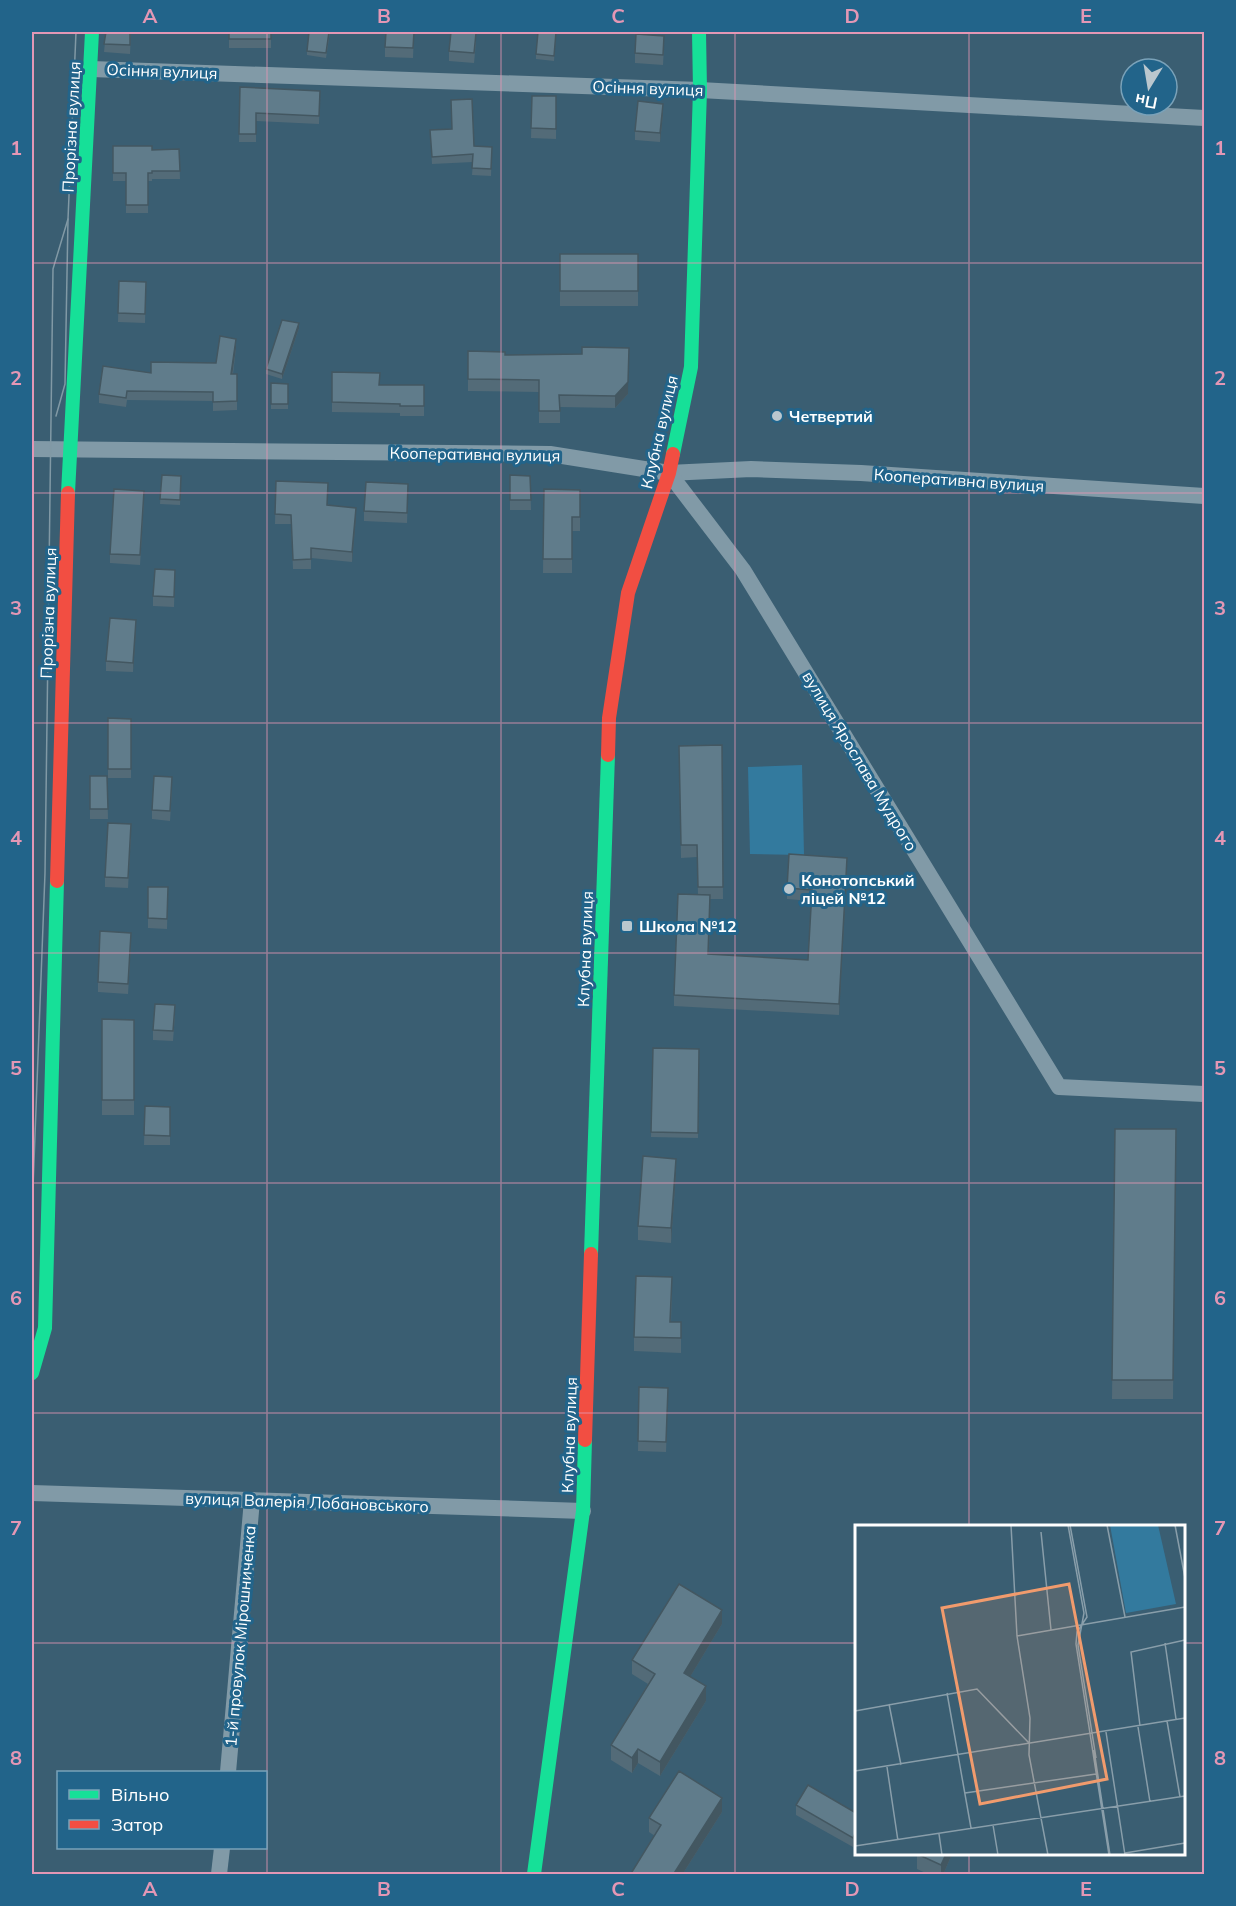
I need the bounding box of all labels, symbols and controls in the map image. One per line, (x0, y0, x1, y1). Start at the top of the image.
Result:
text: A (143, 3, 158, 28)
text: B (377, 3, 391, 28)
text: C (611, 3, 625, 28)
text: D (844, 3, 860, 28)
text: E (1080, 3, 1092, 28)
north arrow (1119, 57, 1179, 117)
street label: Осіння вулиця (106, 59, 218, 83)
street label: Прорізна вулиця (58, 61, 84, 193)
street label: Осіння вулиця (592, 76, 704, 100)
text: Пн (1133, 90, 1159, 114)
text: 1 (10, 135, 22, 160)
text: 1 (1214, 135, 1226, 160)
text: 2 (10, 365, 22, 390)
text: 2 (1214, 365, 1226, 390)
street label: Клубна вулиця (636, 373, 682, 491)
place label: Четвертий (789, 406, 873, 426)
marker: Четвертий (770, 409, 784, 423)
street label: Кооперативна вулиця (389, 443, 561, 465)
street label: Кооперативна вулиця (873, 464, 1045, 496)
street label: Прорізна вулиця (36, 547, 60, 679)
text: 3 (10, 595, 22, 620)
text: 3 (1214, 595, 1226, 620)
street label: вулиця Ярослава Мудрого (798, 667, 922, 855)
text: 4 (10, 825, 22, 850)
text: 4 (1214, 825, 1226, 850)
place label: Конотопський ліцей №12 (801, 870, 915, 908)
marker: Конотопський ліцей №12 (782, 882, 796, 896)
street label: Клубна вулиця (573, 891, 597, 1007)
place label: Школа №12 (639, 916, 737, 936)
marker: Школа №12 (620, 919, 634, 933)
text: 5 (10, 1055, 22, 1080)
text: 5 (1214, 1055, 1226, 1080)
text: 6 (10, 1285, 22, 1310)
text: 6 (1214, 1285, 1226, 1310)
street label: Клубна вулиця (557, 1377, 581, 1493)
street label: вулиця Валерія Лобановського (185, 1488, 429, 1516)
text: 7 (10, 1515, 22, 1540)
text: 7 (1214, 1515, 1226, 1540)
street label: 1-й провулок Мірошниченка (220, 1525, 260, 1747)
inset map (855, 1525, 1185, 1855)
text: 8 (10, 1745, 22, 1770)
text: 8 (1214, 1745, 1226, 1770)
legend (57, 1771, 267, 1849)
text: Вільно (111, 1783, 169, 1806)
text: Затор (111, 1813, 163, 1836)
text: A (143, 1876, 158, 1901)
text: B (377, 1876, 391, 1901)
text: C (611, 1876, 625, 1901)
text: D (844, 1876, 860, 1901)
text: E (1080, 1876, 1092, 1901)

